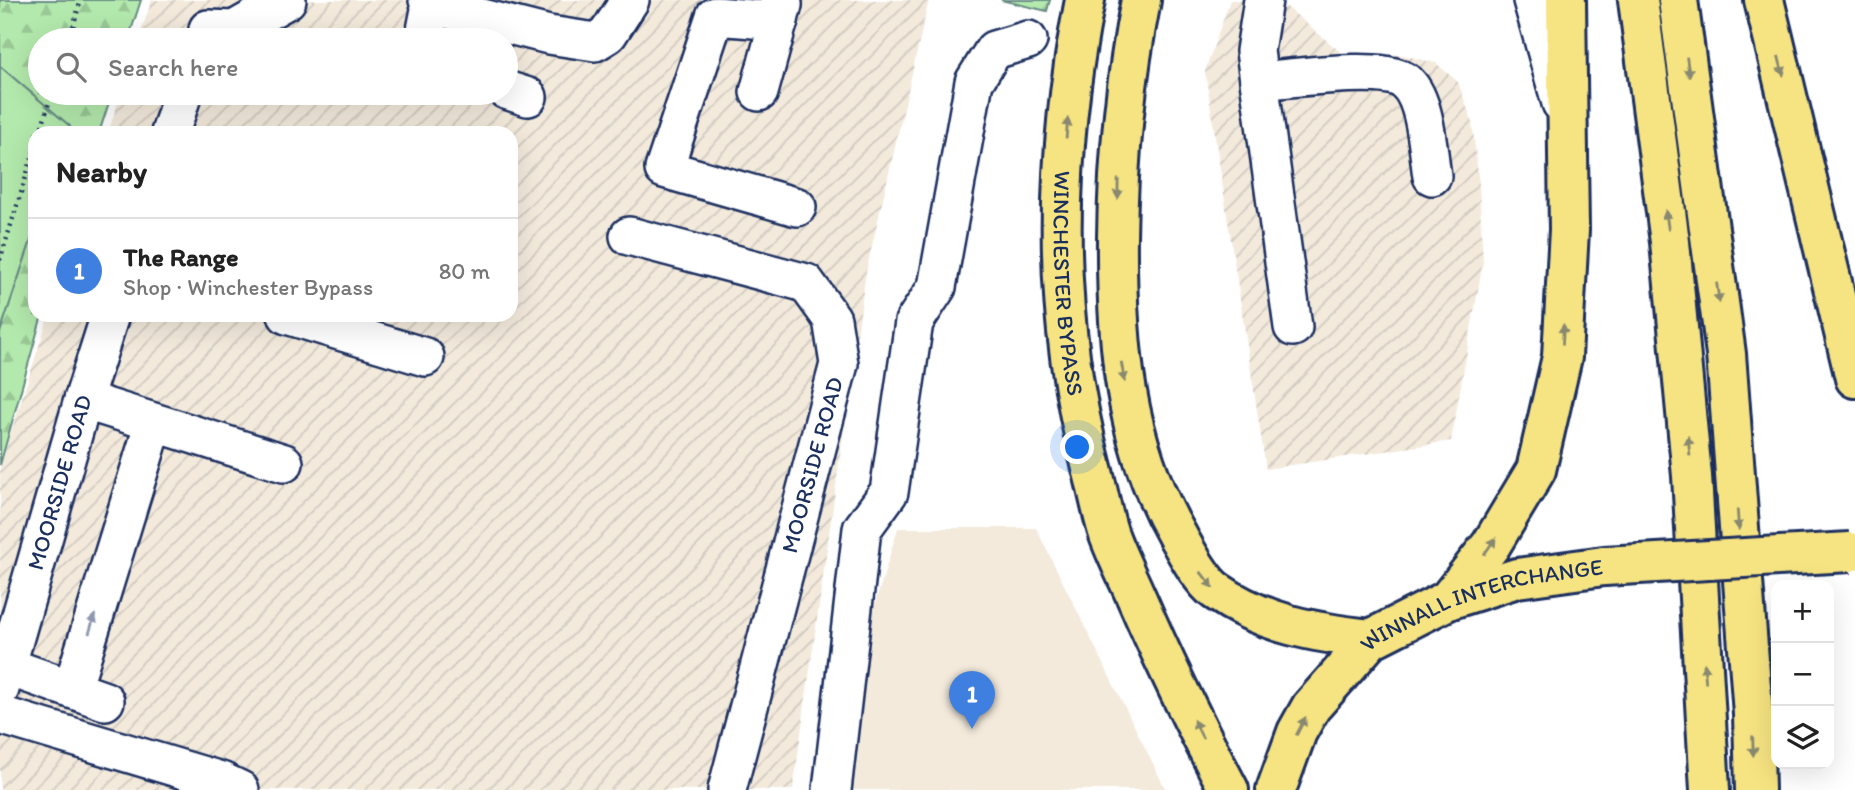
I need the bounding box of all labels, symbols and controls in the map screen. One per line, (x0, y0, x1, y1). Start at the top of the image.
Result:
search box (28, 28, 518, 105)
icon: search (52, 48, 90, 86)
text: Search here (108, 51, 238, 83)
one-way arrow (1776, 55, 1787, 77)
one-way arrow (1683, 57, 1694, 79)
one-way arrow (1062, 117, 1073, 139)
text: Nearby (56, 153, 147, 190)
street label: WINCHESTER BYPASS (1047, 170, 1090, 398)
one-way arrow (1112, 178, 1124, 200)
one-way arrow (1661, 208, 1672, 230)
text: The Range (123, 241, 238, 273)
text: 1 (74, 257, 84, 285)
text: 80 m (439, 257, 490, 285)
text: Shop · Winchester Bypass (123, 273, 373, 301)
one-way arrow (1712, 282, 1723, 304)
one-way arrow (1558, 323, 1569, 345)
one-way arrow (1118, 361, 1129, 383)
street label: MOORSIDE ROAD (775, 374, 849, 556)
street label: MOORSIDE ROAD (21, 391, 98, 573)
your location (1060, 430, 1094, 464)
one-way arrow (1683, 435, 1694, 457)
one-way arrow (1733, 509, 1744, 531)
one-way arrow (1483, 537, 1497, 555)
street label: WINNALL INTERCHANGE (1353, 552, 1605, 657)
one-way arrow (1200, 571, 1215, 589)
map controls (1771, 580, 1834, 769)
button: + (1771, 580, 1834, 643)
one-way arrow (87, 613, 98, 634)
button: − (1771, 643, 1834, 706)
one-way arrow (1699, 662, 1710, 684)
pin: 1 (949, 671, 995, 729)
button: layers (1771, 706, 1834, 769)
one-way arrow (1295, 716, 1306, 736)
one-way arrow (1192, 719, 1203, 739)
one-way arrow (1748, 736, 1759, 758)

